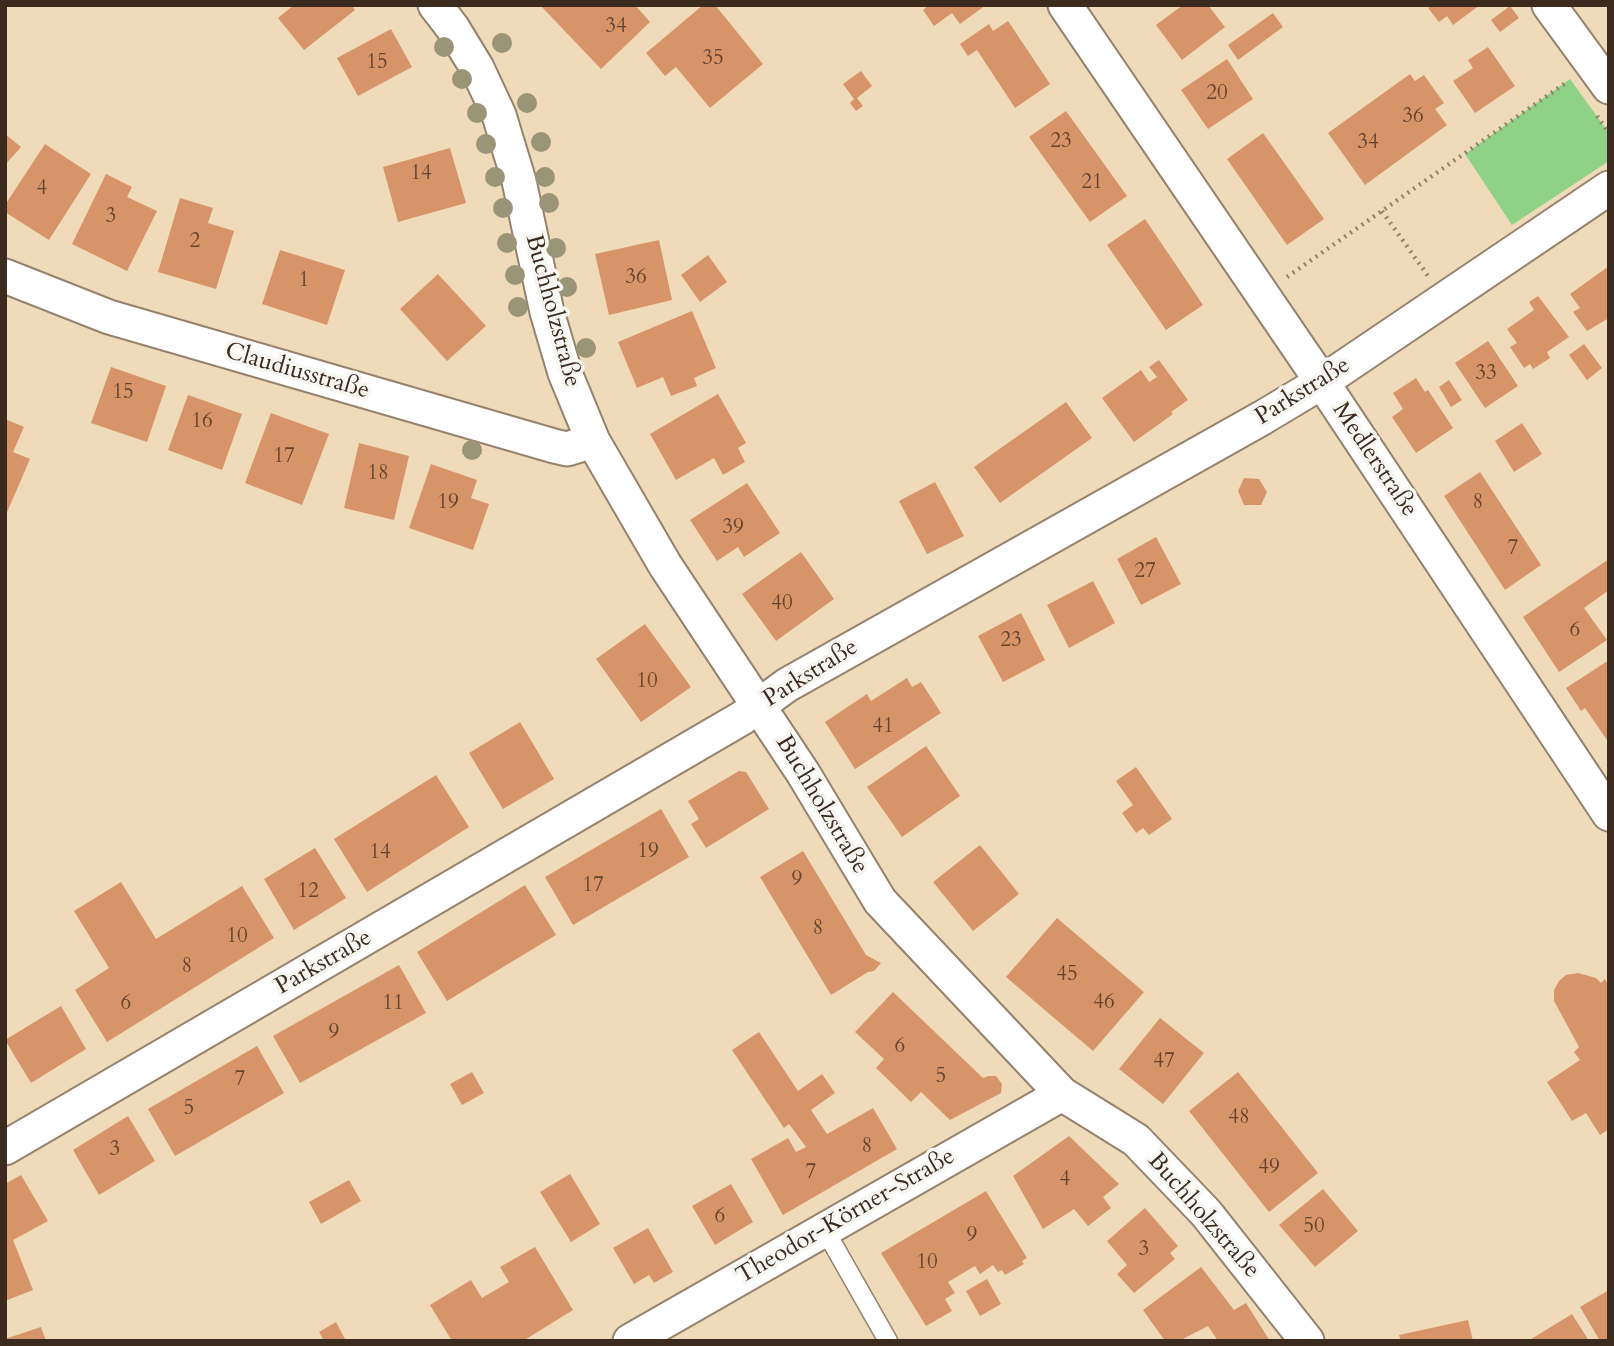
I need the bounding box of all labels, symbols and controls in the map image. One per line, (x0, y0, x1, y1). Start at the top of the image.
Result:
house number: 34 (605, 14, 627, 40)
house number: 35 (702, 46, 724, 72)
house number: 15 (366, 50, 388, 76)
house number: 20 (1206, 81, 1228, 107)
house number: 36 (1402, 104, 1424, 130)
house number: 23 (1050, 129, 1072, 155)
house number: 34 (1357, 130, 1379, 156)
house number: 14 (410, 161, 432, 187)
house number: 21 (1081, 170, 1103, 196)
house number: 4 (37, 176, 47, 202)
house number: 3 (106, 204, 116, 230)
house number: 2 (190, 229, 200, 255)
street label: Buchholzstraße (518, 232, 586, 390)
house number: 36 (625, 265, 647, 291)
house number: 1 (299, 268, 309, 294)
street label: Claudiusstraße (222, 338, 372, 406)
street label: Parkstraße (1250, 352, 1356, 432)
house number: 33 (1475, 361, 1497, 387)
house number: 15 (112, 380, 134, 406)
street label: Medlerstraße (1325, 397, 1423, 523)
house number: 16 (191, 409, 213, 435)
house number: 17 (273, 444, 295, 470)
house number: 18 (367, 461, 389, 487)
house number: 19 (437, 490, 459, 516)
house number: 8 (1473, 490, 1483, 516)
house number: 39 (722, 515, 744, 541)
house number: 7 (1508, 536, 1518, 562)
house number: 27 (1134, 559, 1156, 585)
house number: 40 (771, 591, 793, 617)
house number: 6 (1570, 618, 1580, 644)
house number: 23 (1000, 628, 1022, 654)
street label: Parkstraße (758, 634, 864, 714)
house number: 10 (636, 669, 658, 695)
house number: 41 (872, 714, 894, 740)
street label: Buchholzstraße (768, 731, 874, 879)
house number: 19 (637, 839, 659, 865)
house number: 14 (369, 840, 391, 866)
house number: 9 (792, 867, 802, 893)
house number: 17 (582, 873, 604, 899)
house number: 12 (297, 879, 319, 905)
house number: 8 (813, 916, 823, 942)
house number: 10 (226, 924, 248, 950)
street label: Parkstraße (271, 924, 377, 1002)
house number: 8 (182, 954, 192, 980)
house number: 45 (1056, 962, 1078, 988)
house number: 46 (1093, 990, 1115, 1016)
house number: 6 (121, 991, 131, 1017)
house number: 11 (382, 991, 404, 1017)
house number: 9 (329, 1020, 339, 1046)
house number: 6 (895, 1034, 905, 1060)
house number: 47 (1153, 1049, 1175, 1075)
house number: 5 (936, 1064, 946, 1090)
house number: 7 (235, 1067, 245, 1093)
house number: 5 (184, 1096, 194, 1122)
house number: 48 (1228, 1105, 1250, 1131)
house number: 8 (862, 1134, 872, 1160)
house number: 3 (110, 1137, 120, 1163)
street label: Theodor-Körner-Straße (732, 1143, 960, 1291)
street label: Buchholzstraße (1141, 1147, 1265, 1285)
house number: 49 (1258, 1155, 1280, 1181)
house number: 7 (806, 1160, 816, 1186)
house number: 4 (1060, 1167, 1070, 1193)
house number: 6 (715, 1204, 725, 1230)
house number: 50 (1303, 1214, 1325, 1240)
house number: 9 (967, 1223, 977, 1249)
house number: 3 (1139, 1237, 1149, 1263)
house number: 10 (916, 1250, 938, 1276)

